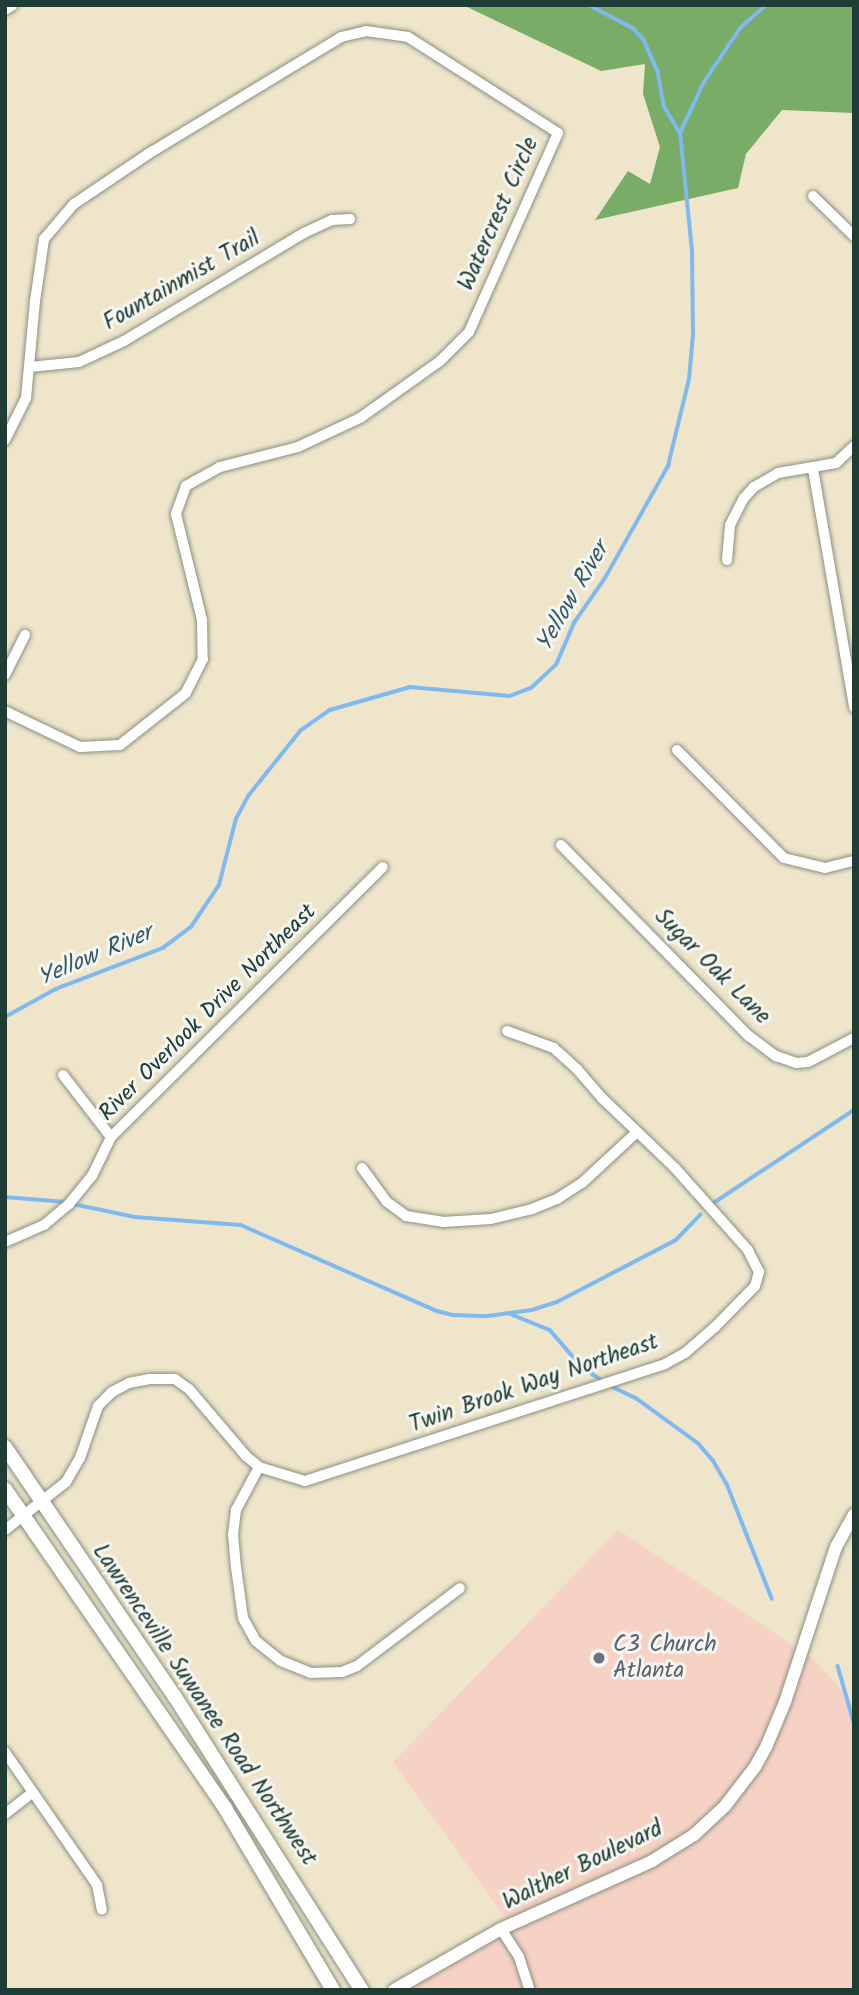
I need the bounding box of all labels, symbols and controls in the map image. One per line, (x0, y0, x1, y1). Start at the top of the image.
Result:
street label: Watercrest Circle (453, 133, 545, 295)
street label: Fountainmist Trail (99, 225, 265, 337)
water label: Yellow River (530, 537, 616, 657)
street label: River Overlook Drive Northeast (94, 899, 322, 1127)
street label: Sugar Oak Lane (648, 903, 776, 1031)
water label: Yellow River (33, 919, 157, 993)
street label: Twin Brook Way Northeast (406, 1328, 662, 1440)
street label: Lawrenceville Suwanee Road Northwest (86, 1539, 322, 1871)
place label: C3 Church Atlanta (613, 1631, 716, 1685)
marker: C3 Church Atlanta (591, 1650, 607, 1666)
street label: Walther Boulevard (499, 1815, 667, 1917)

